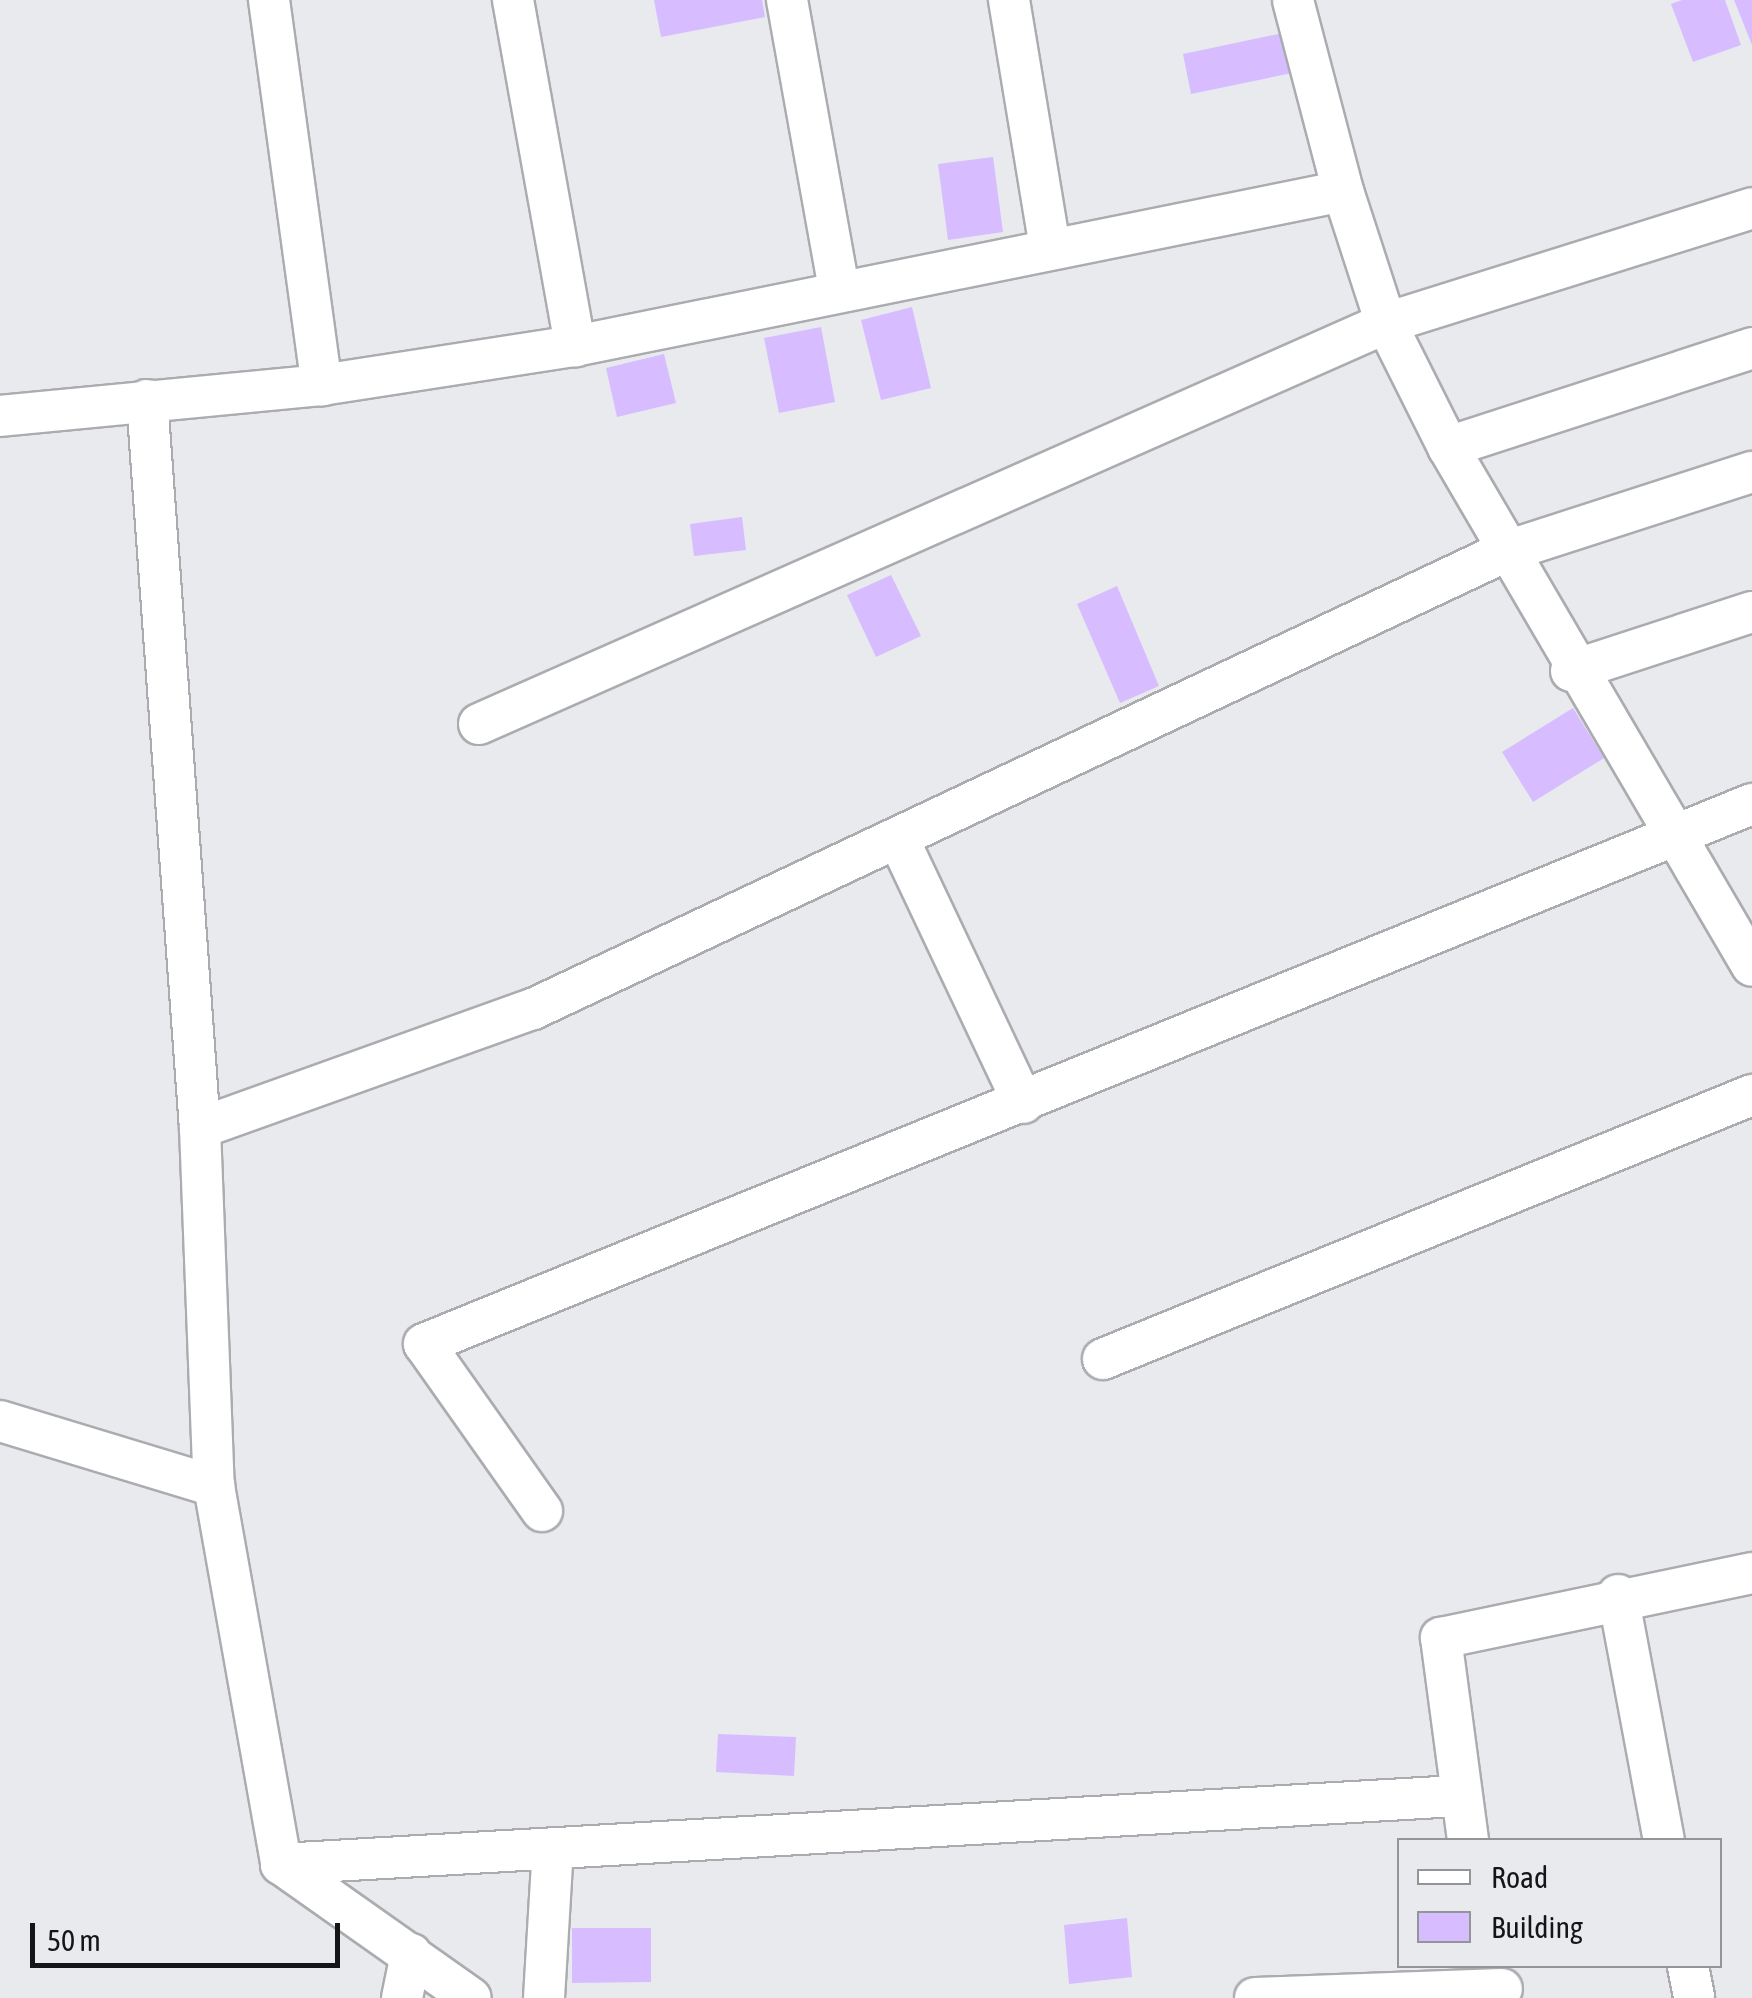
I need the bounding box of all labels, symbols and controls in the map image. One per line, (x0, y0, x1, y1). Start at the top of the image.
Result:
legend (1397, 1838, 1722, 1968)
text: Road (1491, 1860, 1548, 1894)
scale bar (35, 1903, 345, 1965)
text: Building (1491, 1910, 1583, 1944)
text: 50 m (47, 1923, 101, 1957)

